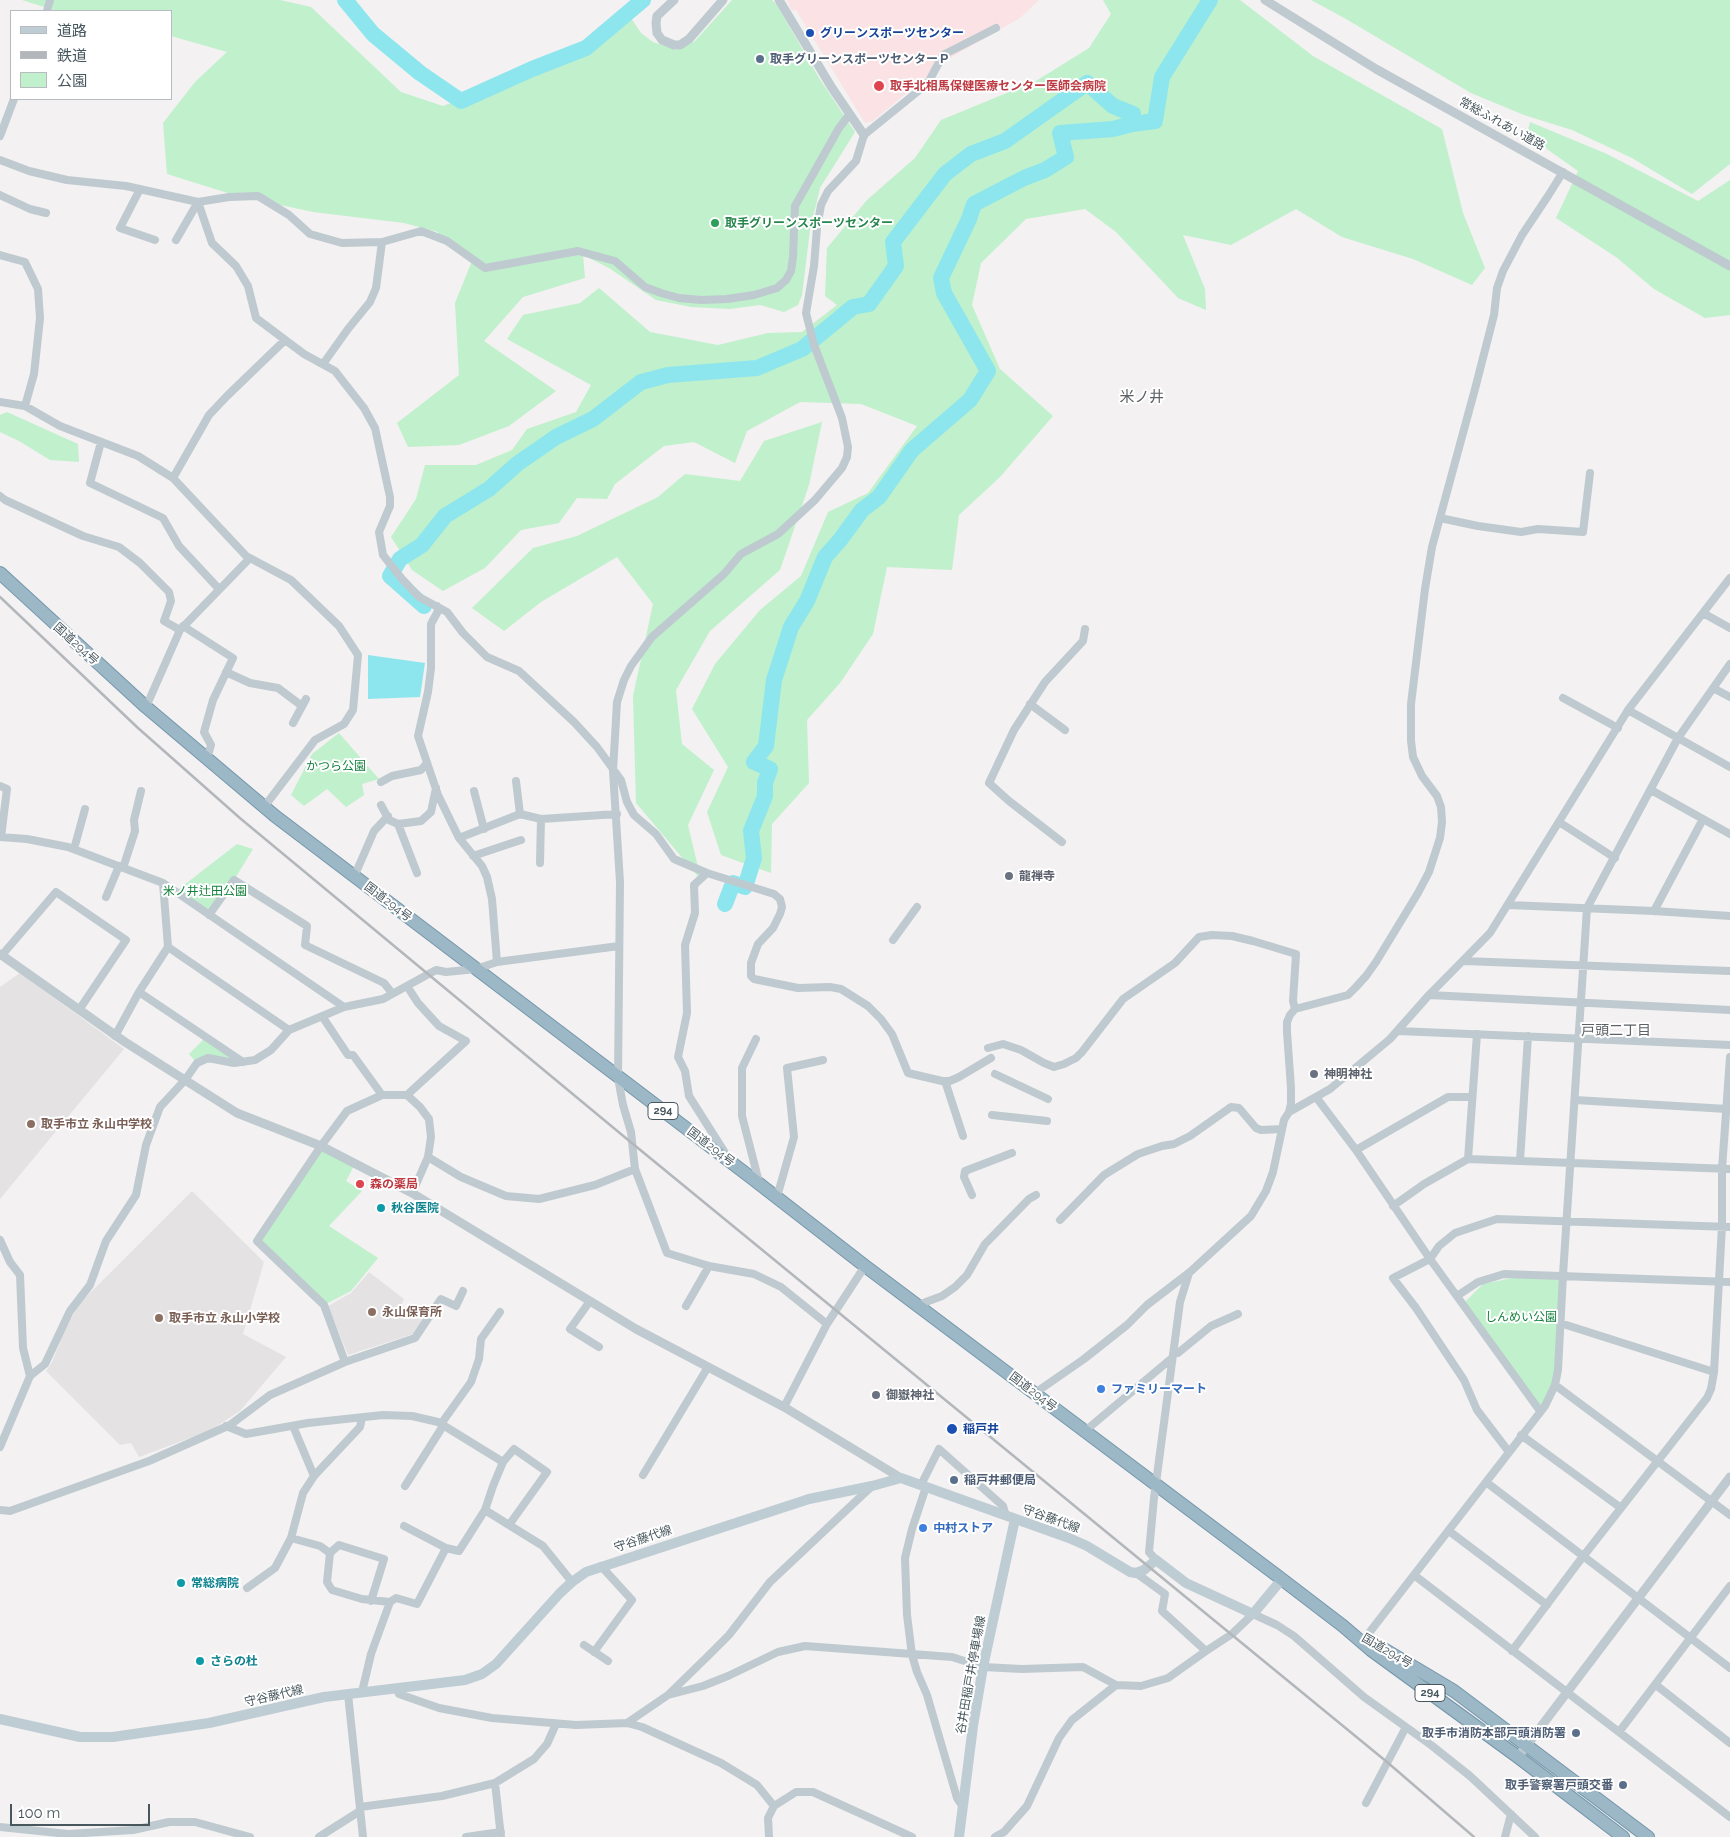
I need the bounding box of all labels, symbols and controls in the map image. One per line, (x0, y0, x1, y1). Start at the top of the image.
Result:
legend (10, 10, 172, 100)
text: 道路 (57, 22, 87, 40)
place label: グリーンスポーツセンター (820, 26, 964, 40)
marker: グリーンスポーツセンター (804, 27, 816, 39)
text: 鉄道 (57, 47, 87, 65)
place label: 取手グリーンスポーツセンターＰ (770, 52, 950, 66)
marker: 取手グリーンスポーツセンターＰ (754, 53, 766, 65)
text: 公園 (57, 72, 87, 90)
marker: 取手北相馬保健医療センター医師会病院 (872, 79, 886, 93)
place label: 取手北相馬保健医療センター医師会病院 (890, 79, 1106, 93)
street label: 常総ふれあい道路 (1457, 94, 1547, 154)
place label: 取手グリーンスポーツセンター (725, 216, 893, 230)
marker: 取手グリーンスポーツセンター (709, 217, 721, 229)
district label: 米ノ井 (1120, 388, 1164, 406)
street label: 国道294号 (50, 620, 102, 668)
park label: かつら公園 (306, 759, 366, 773)
place label: 龍禅寺 (1019, 869, 1055, 883)
marker: 龍禅寺 (1003, 870, 1015, 882)
street label: 国道294号 (361, 879, 415, 925)
park label: 米ノ井辻田公園 (163, 884, 247, 898)
district label: 戸頭二丁目 (1581, 1023, 1651, 1039)
place label: 神明神社 (1324, 1067, 1372, 1081)
marker: 神明神社 (1308, 1068, 1320, 1080)
road number: 294 (648, 1102, 678, 1120)
place label: 取手市立 永山中学校 (41, 1117, 152, 1131)
marker: 取手市立 永山中学校 (25, 1118, 37, 1130)
street label: 国道294号 (684, 1124, 738, 1170)
place label: 森の薬局 (370, 1177, 418, 1191)
marker: 森の薬局 (354, 1178, 366, 1190)
place label: 秋谷医院 (391, 1201, 439, 1215)
marker: 秋谷医院 (375, 1202, 387, 1214)
place label: 永山保育所 (382, 1305, 442, 1319)
marker: 永山保育所 (366, 1306, 378, 1318)
park label: しんめい公園 (1485, 1310, 1557, 1324)
place label: 取手市立 永山小学校 (169, 1311, 280, 1325)
marker: 取手市立 永山小学校 (153, 1312, 165, 1324)
street label: 国道294号 (1006, 1369, 1060, 1415)
place label: ファミリーマート (1111, 1382, 1207, 1396)
marker: ファミリーマート (1095, 1383, 1107, 1395)
place label: 御嶽神社 (886, 1388, 934, 1402)
marker: 御嶽神社 (870, 1389, 882, 1401)
marker: 稲戸井 (945, 1422, 959, 1436)
place label: 稲戸井 (963, 1422, 999, 1436)
place label: 稲戸井郵便局 (964, 1473, 1036, 1487)
marker: 稲戸井郵便局 (948, 1474, 960, 1486)
street label: 守谷藤代線 (1020, 1502, 1082, 1536)
place label: 中村ストア (933, 1521, 993, 1535)
marker: 中村ストア (917, 1522, 929, 1534)
street label: 守谷藤代線 (612, 1523, 674, 1555)
place label: 常総病院 (191, 1576, 239, 1590)
marker: 常総病院 (175, 1577, 187, 1589)
street label: 谷井田稲戸井停車場線 (953, 1615, 989, 1735)
street label: 国道294号 (1359, 1631, 1415, 1671)
place label: さらの杜 (210, 1654, 258, 1668)
marker: さらの杜 (194, 1655, 206, 1667)
street label: 守谷藤代線 (243, 1682, 305, 1710)
road number: 294 (1415, 1685, 1445, 1702)
place label: 取手市消防本部戸頭消防署 (1422, 1726, 1566, 1740)
marker: 取手市消防本部戸頭消防署 (1570, 1727, 1582, 1739)
place label: 取手警察署戸頭交番 (1505, 1778, 1613, 1792)
marker: 取手警察署戸頭交番 (1617, 1779, 1629, 1791)
scale bar (12, 1794, 152, 1826)
text: 100 m (18, 1804, 60, 1822)

